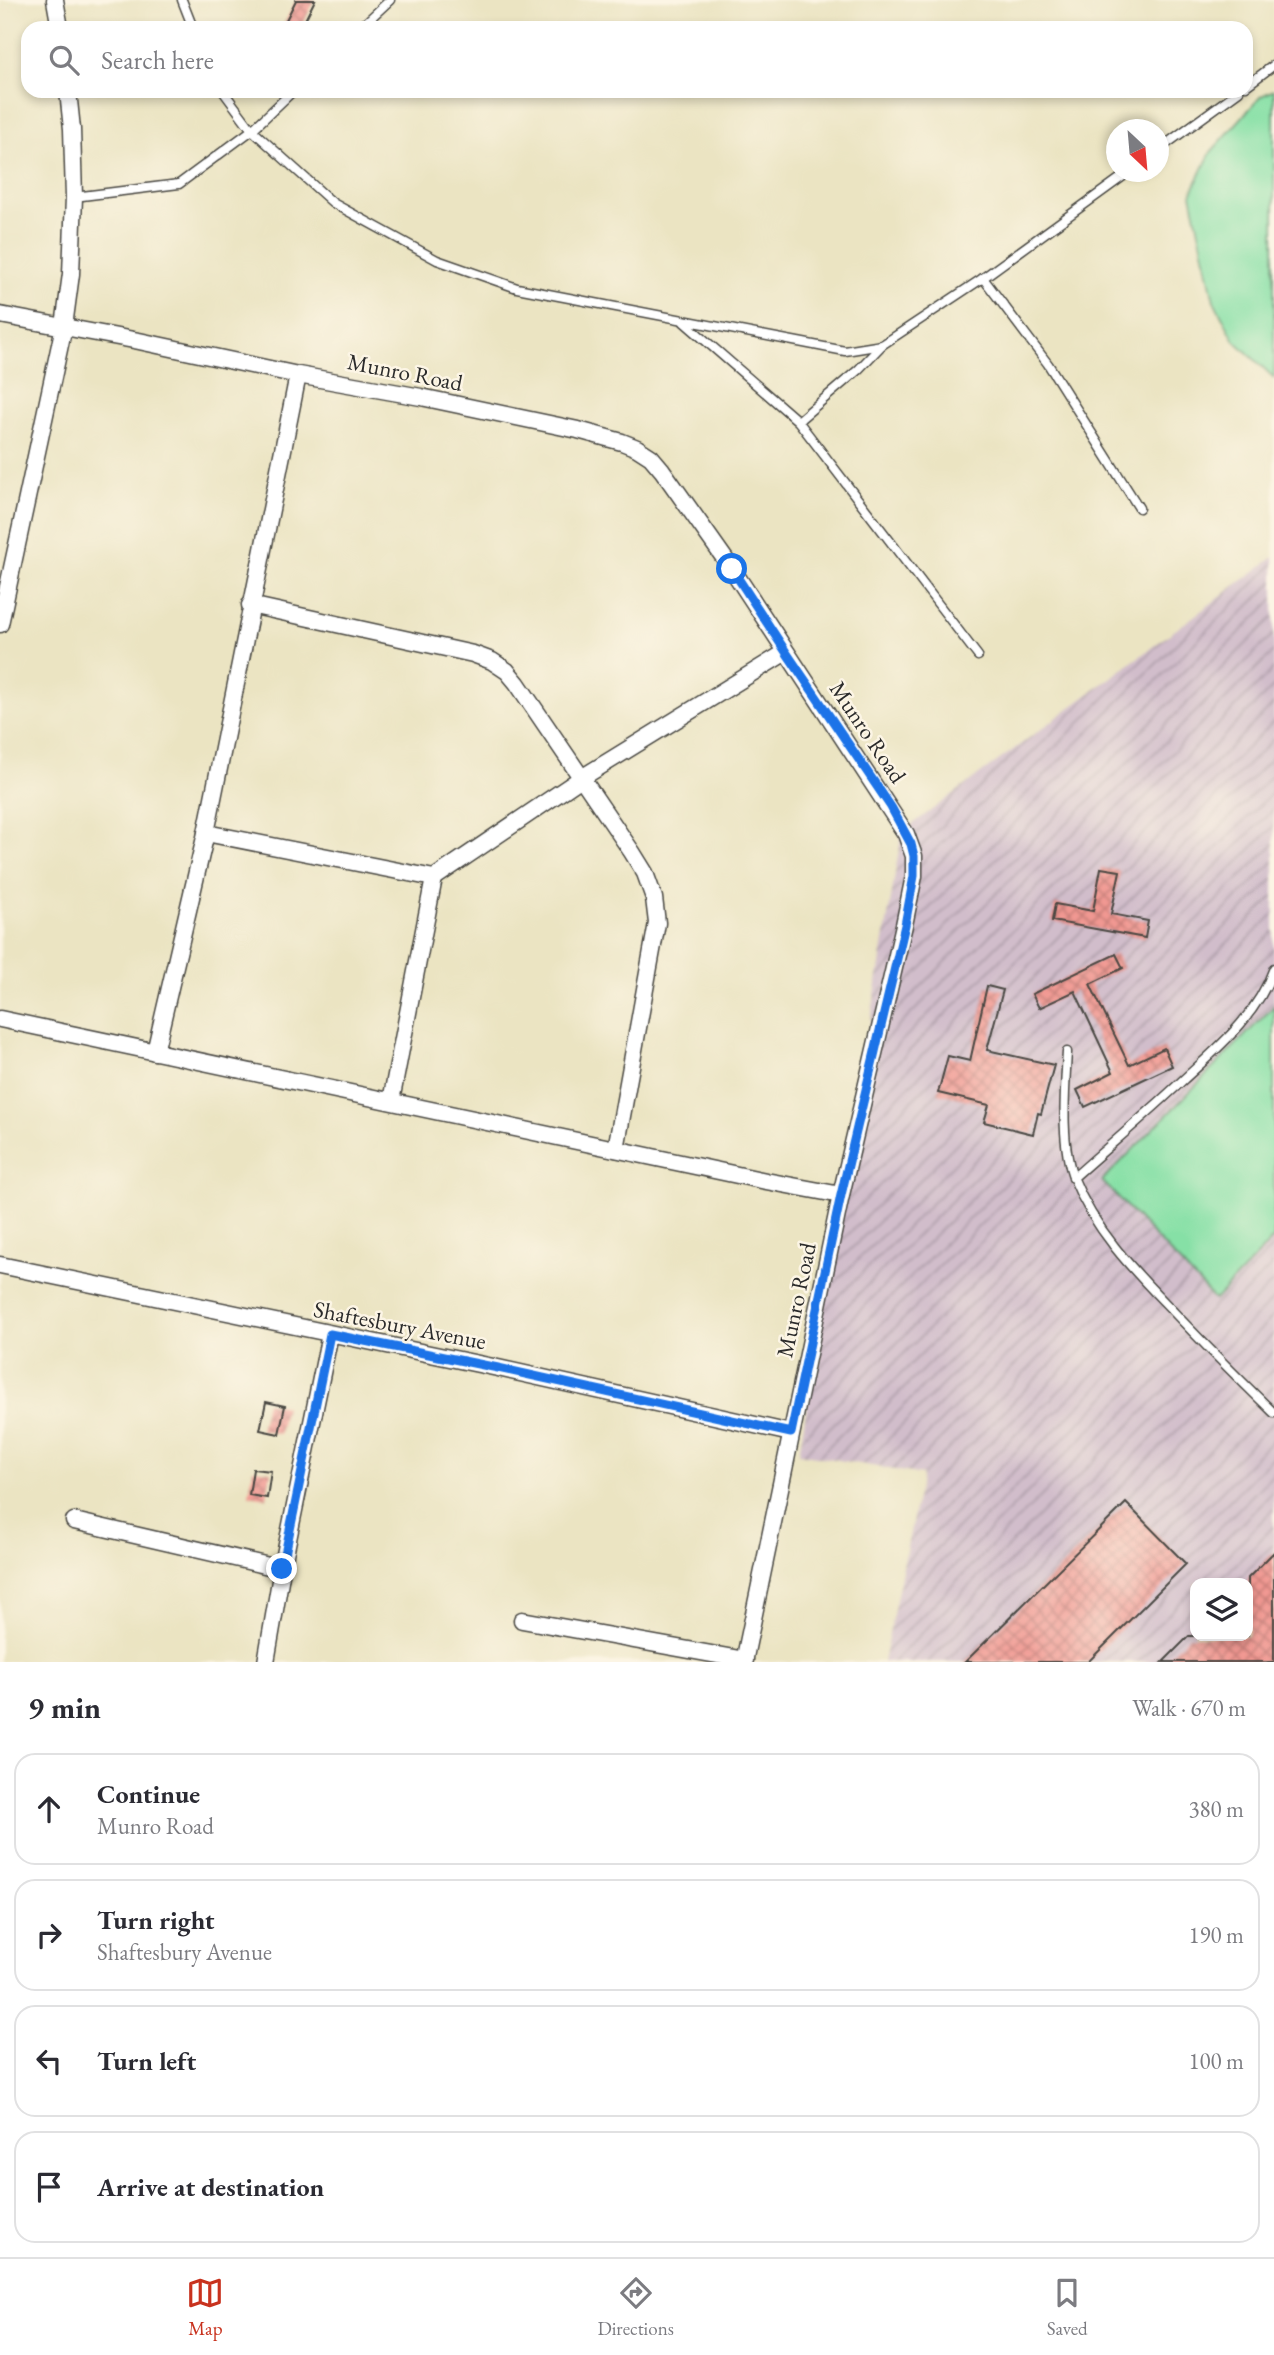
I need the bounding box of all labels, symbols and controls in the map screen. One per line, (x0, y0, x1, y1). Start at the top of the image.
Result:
search box (21, 21, 1253, 98)
icon: search (45, 41, 83, 79)
text: Search here (101, 43, 214, 77)
north arrow (1106, 119, 1169, 182)
street label: Munro Road (345, 346, 466, 398)
route start (716, 553, 747, 584)
street label: Munro Road (823, 675, 913, 789)
street label: Munro Road (769, 1239, 823, 1360)
street label: Shaftesbury Avenue (311, 1294, 489, 1356)
route end (266, 1553, 297, 1584)
map controls (1190, 1578, 1253, 1641)
button: layers (1190, 1578, 1253, 1641)
text: 9 min (28, 1688, 101, 1727)
text: Walk · 670 m (1132, 1693, 1246, 1723)
text: Continue (97, 1777, 200, 1811)
icon: ahead (30, 1790, 68, 1828)
text: 380 m (1188, 1794, 1244, 1824)
text: Munro Road (97, 1811, 214, 1841)
text: Turn right (97, 1903, 215, 1937)
icon: right (30, 1916, 68, 1954)
text: 190 m (1188, 1920, 1244, 1950)
text: Shaftesbury Avenue (97, 1937, 272, 1967)
icon: left (30, 2042, 68, 2080)
text: Turn left (97, 2044, 196, 2078)
text: 100 m (1188, 2046, 1244, 2076)
icon: arrive (30, 2168, 68, 2206)
text: Arrive at destination (97, 2170, 324, 2204)
tab: Map (186, 2274, 224, 2341)
tab: Directions (597, 2274, 674, 2341)
tab: Saved (1047, 2274, 1088, 2341)

